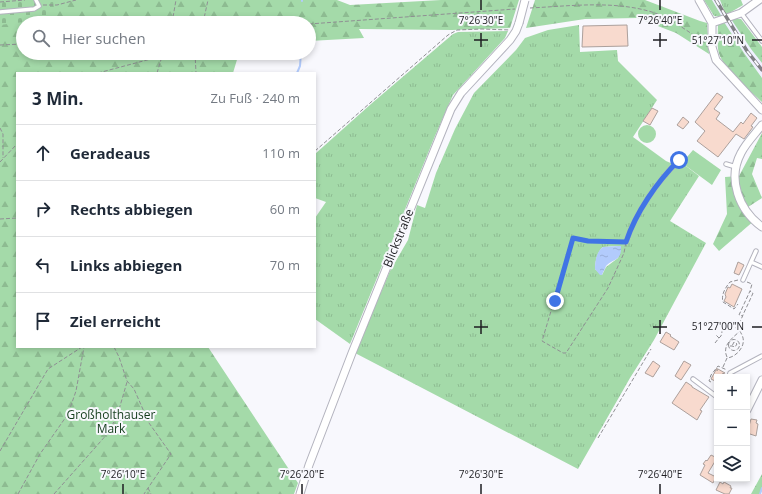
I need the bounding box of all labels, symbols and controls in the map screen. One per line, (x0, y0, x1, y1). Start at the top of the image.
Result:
text: 7°26'30"E (459, 13, 503, 27)
text: 7°26'40"E (638, 13, 682, 27)
search box (16, 16, 316, 60)
icon: search (30, 27, 52, 49)
text: Hier suchen (62, 28, 146, 48)
text: 51°27'10"N (692, 33, 744, 47)
text: 3 Min. (32, 87, 83, 110)
text: Zu Fuß · 240 m (211, 89, 300, 107)
icon: ahead (32, 142, 54, 164)
text: Geradeaus (70, 143, 150, 163)
text: 110 m (262, 144, 300, 162)
route start (670, 151, 688, 169)
icon: right (32, 198, 54, 220)
text: Rechts abbiegen (70, 199, 193, 219)
text: 60 m (270, 200, 300, 218)
street label: Blickstraße (379, 206, 418, 270)
icon: left (32, 254, 54, 276)
text: Links abbiegen (70, 255, 182, 275)
text: 70 m (270, 256, 300, 274)
route end (546, 292, 564, 310)
icon: arrive (32, 310, 54, 332)
text: Ziel erreicht (70, 311, 161, 331)
text: 51°27'00"N (692, 319, 744, 333)
map controls (714, 374, 750, 482)
button: + (714, 374, 750, 410)
park label: Großholthauser Mark (67, 406, 156, 437)
button: − (714, 410, 750, 446)
button: layers (714, 446, 750, 482)
text: 7°26'10"E (101, 467, 145, 481)
text: 7°26'20"E (280, 467, 324, 481)
text: 7°26'30"E (459, 467, 503, 481)
text: 7°26'40"E (638, 467, 682, 481)

